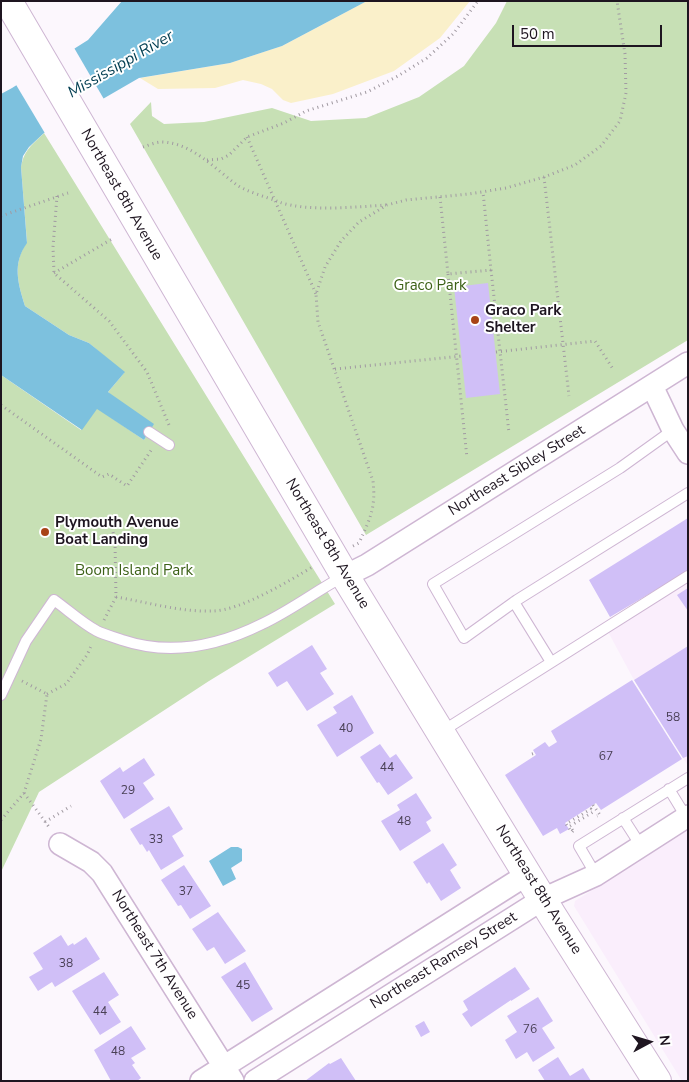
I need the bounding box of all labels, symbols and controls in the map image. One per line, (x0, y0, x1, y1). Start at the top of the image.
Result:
scale bar (514, 15, 664, 47)
text: 50 m (520, 24, 555, 44)
water label: Mississippi River (65, 27, 177, 103)
street label: Northeast 8th Avenue (76, 126, 166, 264)
park label: Graco Park (393, 277, 467, 295)
place label: Graco Park Shelter (485, 302, 561, 337)
marker: Graco Park Shelter (469, 314, 481, 326)
street label: Northeast Sibley Street (446, 422, 588, 520)
street label: Northeast 8th Avenue (281, 476, 373, 612)
place label: Plymouth Avenue Boat Landing (55, 514, 179, 549)
marker: Plymouth Avenue Boat Landing (39, 526, 51, 538)
park label: Boom Island Park (75, 562, 193, 580)
house number: 58 (666, 711, 680, 725)
house number: 40 (339, 722, 353, 736)
house number: 67 (599, 750, 613, 764)
house number: 44 (380, 761, 394, 775)
house number: 29 (121, 784, 135, 798)
house number: 48 (397, 815, 411, 829)
street label: Northeast 8th Avenue (491, 822, 585, 958)
house number: 33 (149, 833, 163, 847)
house number: 37 (179, 885, 193, 899)
street label: Northeast 7th Avenue (107, 887, 201, 1023)
street label: Northeast Ramsey Street (367, 908, 521, 1014)
house number: 38 (59, 957, 73, 971)
house number: 45 (236, 979, 250, 993)
house number: 44 (93, 1005, 107, 1019)
north arrow (624, 1017, 674, 1067)
house number: 76 (523, 1023, 537, 1037)
text: N (654, 1034, 674, 1047)
house number: 48 (111, 1045, 125, 1059)

